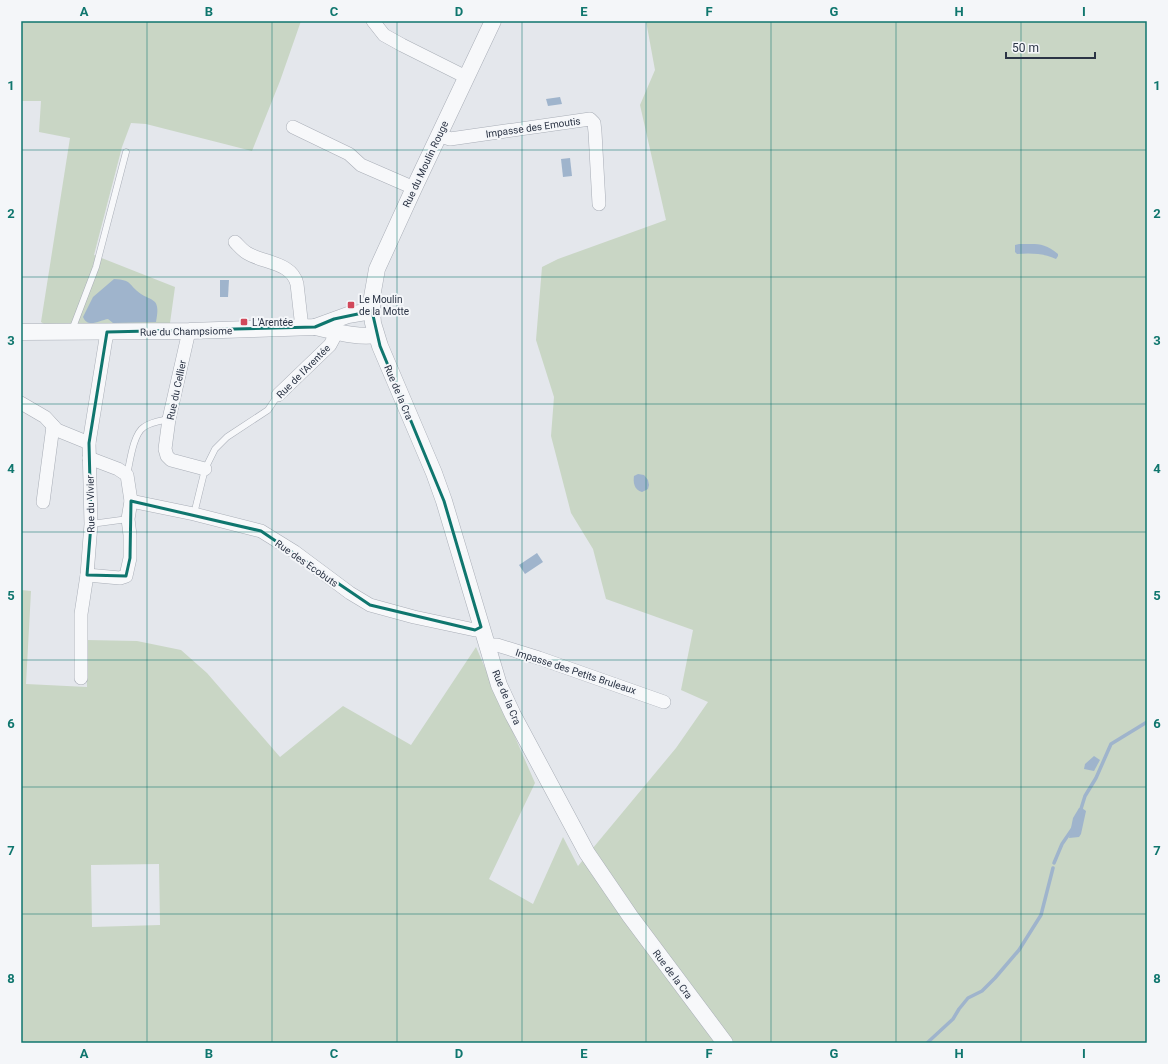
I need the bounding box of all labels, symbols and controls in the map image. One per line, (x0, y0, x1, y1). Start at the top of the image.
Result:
text: A (80, 4, 89, 19)
text: B (205, 4, 213, 19)
text: C (330, 4, 339, 19)
text: D (455, 4, 463, 19)
text: E (580, 4, 588, 19)
text: F (705, 4, 713, 19)
text: G (830, 4, 839, 19)
text: H (954, 4, 964, 19)
text: I (1082, 4, 1086, 19)
scale bar (1006, 34, 1095, 60)
text: 50 m (1012, 41, 1039, 55)
text: 1 (7, 78, 15, 93)
text: 1 (1153, 78, 1161, 93)
street label: Impasse des Emoutis (485, 115, 581, 140)
street label: Rue du Moulin Rouge (401, 119, 450, 209)
text: 2 (7, 206, 15, 221)
text: 2 (1153, 206, 1161, 221)
place label: Le Moulin de la Motte (359, 294, 409, 317)
marker: Le Moulin de la Motte (346, 300, 356, 310)
marker: L'Arentée (239, 317, 249, 327)
place label: L'Arentée (252, 317, 293, 328)
street label: Rue du Champsiome (140, 325, 232, 338)
text: 3 (7, 333, 15, 348)
text: 3 (1153, 333, 1161, 348)
street label: Rue de l'Arentée (274, 342, 332, 400)
street label: Rue du Cellier (165, 359, 188, 421)
street label: Rue de la Cra (382, 363, 415, 421)
text: 4 (7, 461, 15, 476)
text: 4 (1153, 461, 1161, 476)
street label: Rue du Vivier (84, 474, 97, 533)
street label: Rue des Ecobuts (273, 538, 340, 589)
text: 5 (7, 588, 15, 603)
text: 5 (1153, 588, 1161, 603)
street label: Impasse des Petits Bruleaux (514, 647, 638, 696)
street label: Rue de la Cra (490, 668, 523, 726)
text: 6 (7, 716, 15, 731)
text: 6 (1153, 716, 1161, 731)
text: 7 (7, 843, 15, 858)
text: 7 (1153, 843, 1161, 858)
street label: Rue de la Cra (651, 948, 695, 1001)
text: 8 (7, 971, 15, 986)
text: 8 (1153, 971, 1161, 986)
text: A (80, 1046, 89, 1061)
text: B (205, 1046, 213, 1061)
text: C (330, 1046, 339, 1061)
text: D (455, 1046, 463, 1061)
text: E (580, 1046, 588, 1061)
text: F (705, 1046, 713, 1061)
text: G (830, 1046, 839, 1061)
text: H (954, 1046, 964, 1061)
text: I (1082, 1046, 1086, 1061)

